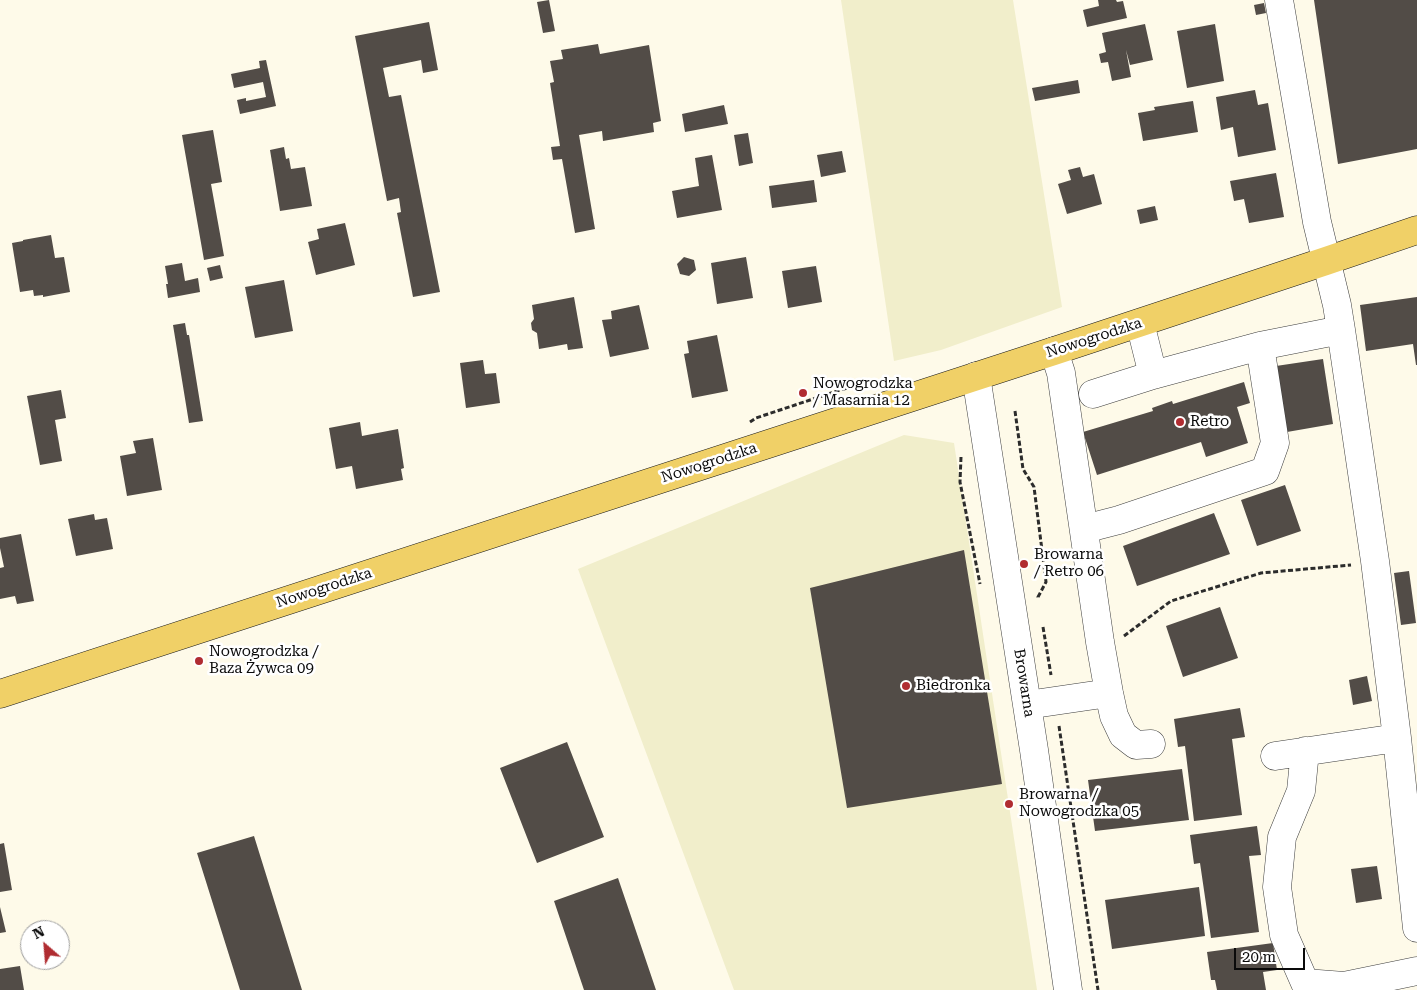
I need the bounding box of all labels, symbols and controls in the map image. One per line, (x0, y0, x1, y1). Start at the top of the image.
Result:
street label: Nowogrodzka (1044, 314, 1144, 362)
place label: Nowogrodzka / Masarnia 12 (813, 375, 913, 410)
marker: Nowogrodzka / Masarnia 12 (797, 387, 809, 399)
place label: Retro (1190, 413, 1229, 431)
marker: Retro (1174, 416, 1186, 428)
street label: Nowogrodzka (659, 439, 759, 487)
place label: Browarna / Retro 06 (1034, 546, 1104, 581)
marker: Browarna / Retro 06 (1018, 558, 1030, 570)
street label: Nowogrodzka (274, 564, 374, 612)
place label: Nowogrodzka / Baza Żywca 09 (209, 643, 319, 678)
street label: Browarna (1010, 647, 1038, 719)
marker: Nowogrodzka / Baza Żywca 09 (193, 655, 205, 667)
place label: Biedronka (916, 677, 991, 695)
marker: Biedronka (900, 680, 912, 692)
place label: Browarna / Nowogrodzka 05 (1019, 786, 1139, 821)
marker: Browarna / Nowogrodzka 05 (1003, 798, 1015, 810)
north arrow (20, 920, 70, 970)
text: N (30, 923, 47, 942)
scale bar (1237, 938, 1308, 970)
text: 20 m (1242, 948, 1276, 966)

